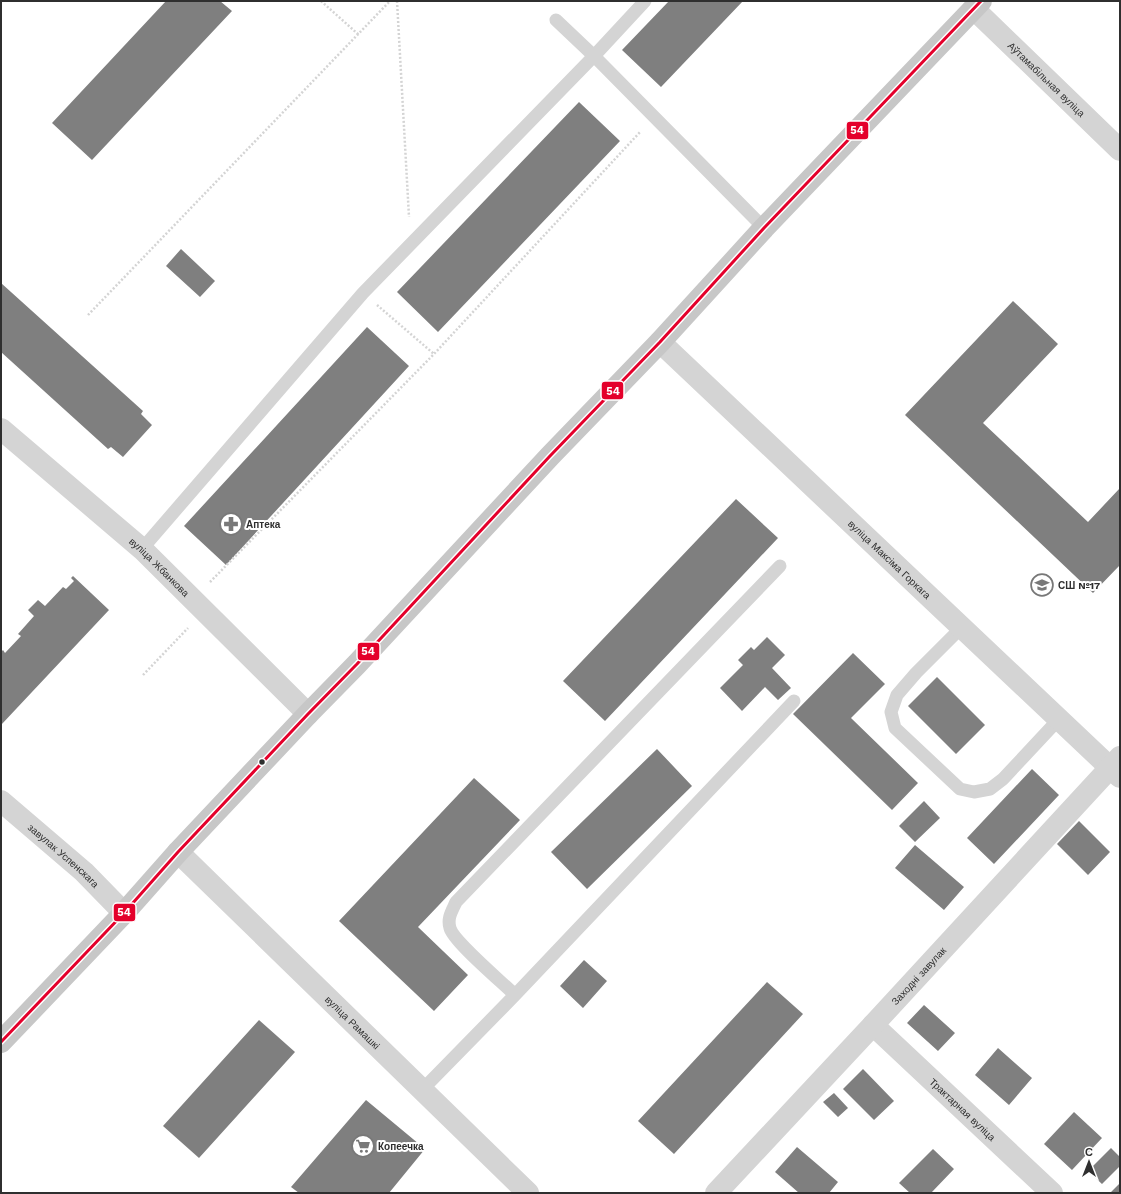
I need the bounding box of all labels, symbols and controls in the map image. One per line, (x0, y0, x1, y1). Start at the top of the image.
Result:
street label: Аўтамабільная вуліца (1006, 40, 1088, 119)
line badge: 54 (846, 121, 869, 140)
text: 54 (850, 124, 864, 137)
line badge: 54 (601, 381, 624, 400)
text: 54 (606, 385, 620, 398)
pharmacy icon: Аптека (218, 511, 244, 537)
street label: вуліца Максіма Горкага (846, 518, 933, 601)
place label: Аптека (246, 519, 281, 530)
street label: вуліца Жбанкова (127, 535, 192, 599)
school or university icon: СШ №17 (1029, 572, 1055, 598)
place label: СШ №17 (1058, 580, 1100, 591)
line badge: 54 (357, 642, 380, 661)
text: 54 (361, 645, 375, 658)
unlabelled marker (257, 757, 267, 767)
street label: завулак Успенскага (26, 821, 102, 890)
line badge: 54 (113, 903, 136, 922)
text: 54 (117, 906, 131, 919)
street label: Заходні завулак (889, 944, 948, 1007)
street label: вуліца Рамашкі (323, 993, 382, 1051)
street label: Трактарная вуліца (928, 1076, 998, 1143)
supermarket icon: Копеечка (350, 1133, 376, 1159)
place label: Копеечка (378, 1141, 424, 1152)
north arrow (1069, 1142, 1109, 1182)
text: С (1085, 1146, 1093, 1159)

